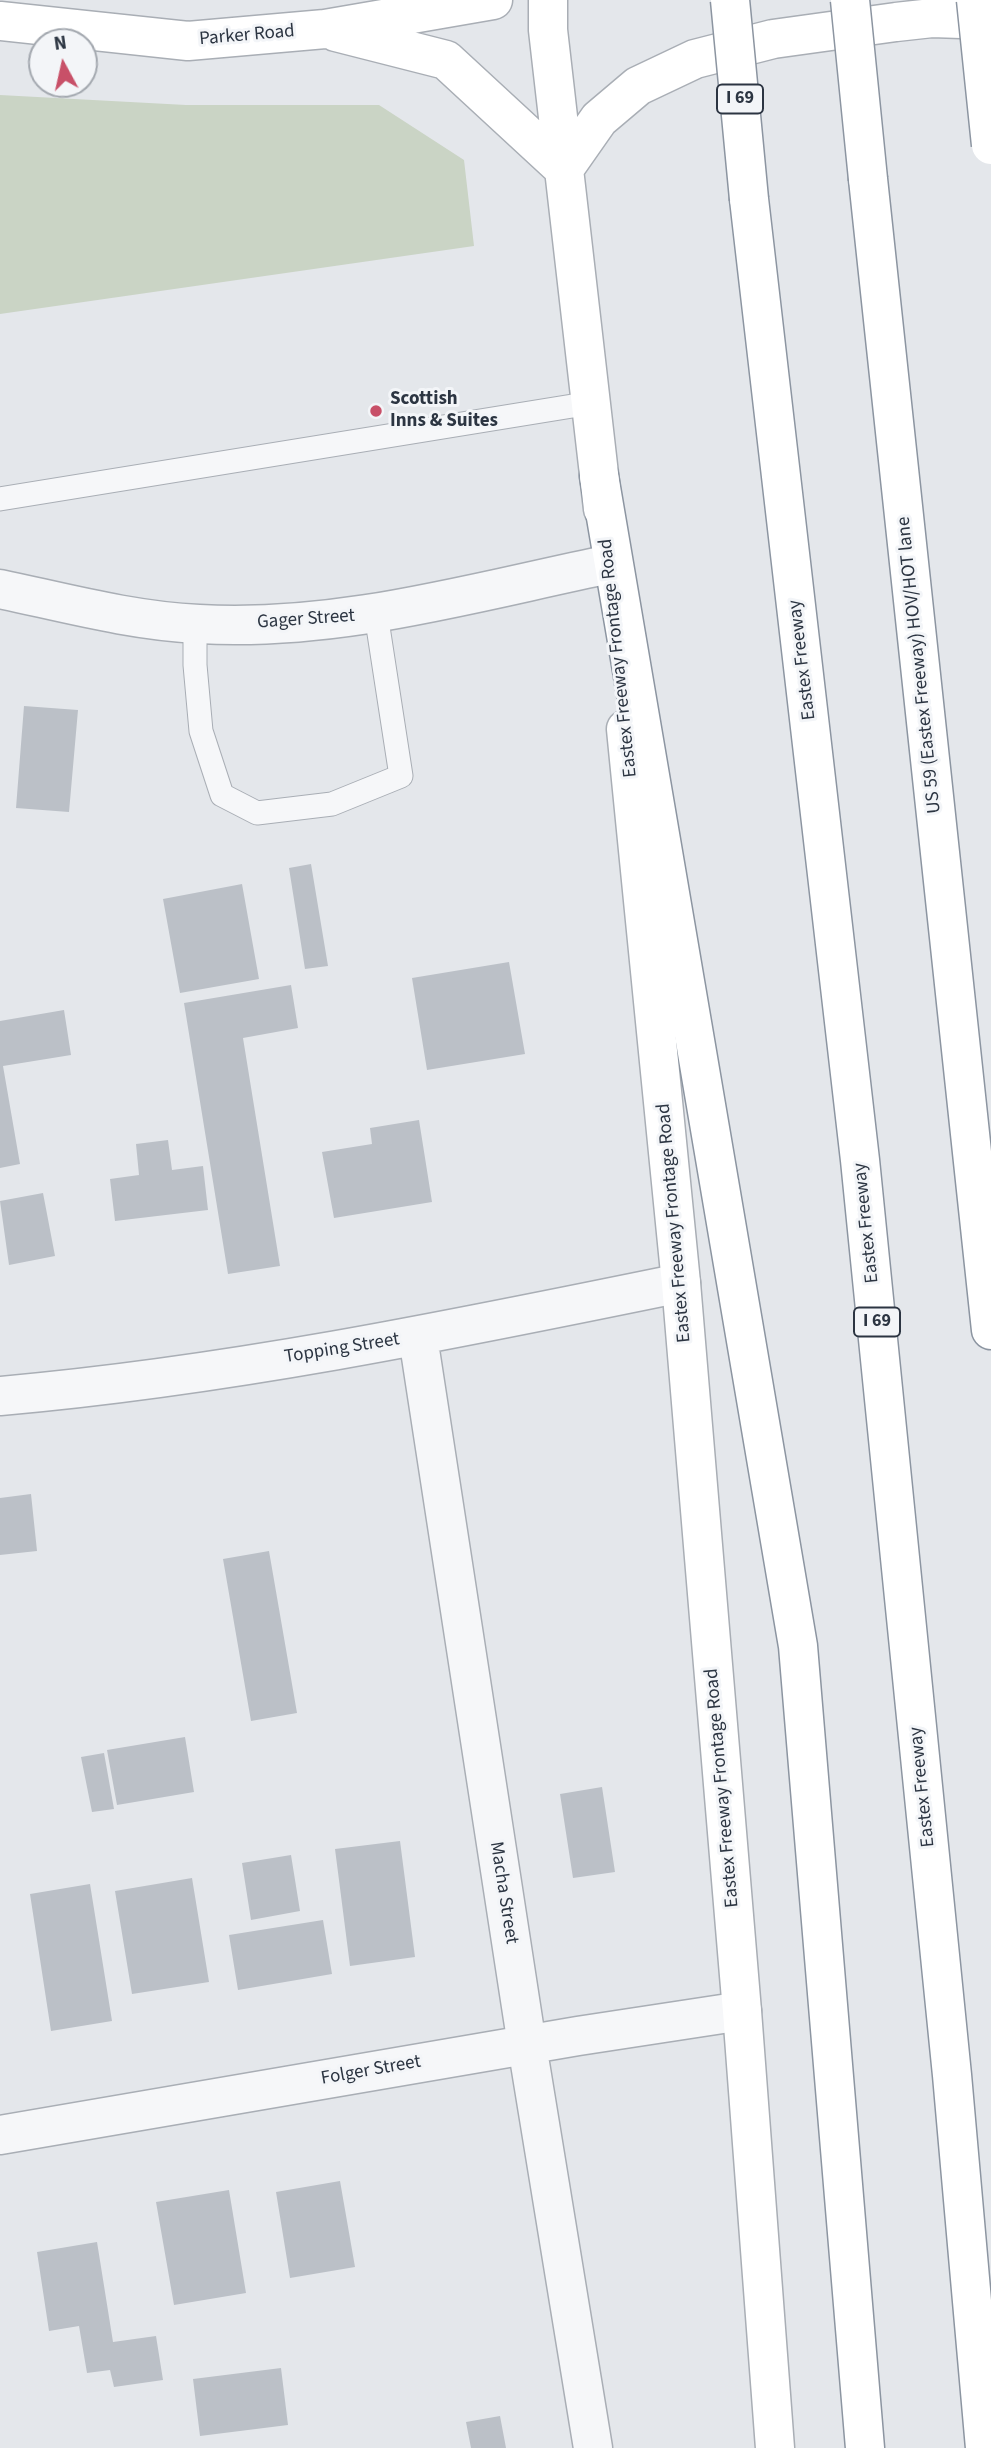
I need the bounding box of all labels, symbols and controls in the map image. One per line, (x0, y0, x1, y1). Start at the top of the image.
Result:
street label: Parker Road (198, 20, 296, 52)
north arrow (28, 28, 98, 98)
text: N (52, 29, 68, 58)
road number: I 69 (717, 84, 763, 114)
place label: Scottish Inns & Suites (390, 389, 498, 433)
marker: Scottish Inns & Suites (368, 403, 384, 419)
street label: US 59 (Eastex Freeway) HOV/HOT lane (893, 515, 947, 815)
street label: Eastex Freeway Frontage Road (595, 537, 643, 779)
street label: Eastex Freeway (784, 598, 822, 722)
street label: Gager Street (256, 605, 356, 635)
street label: Eastex Freeway Frontage Road (653, 1102, 697, 1344)
street label: Eastex Freeway (849, 1162, 885, 1284)
road number: I 69 (854, 1308, 900, 1336)
street label: Topping Street (283, 1329, 401, 1369)
street label: Eastex Freeway Frontage Road (701, 1667, 745, 1909)
street label: Eastex Freeway (905, 1726, 941, 1848)
street label: Macha Street (484, 1840, 522, 1946)
street label: Folger Street (319, 2051, 423, 2091)

